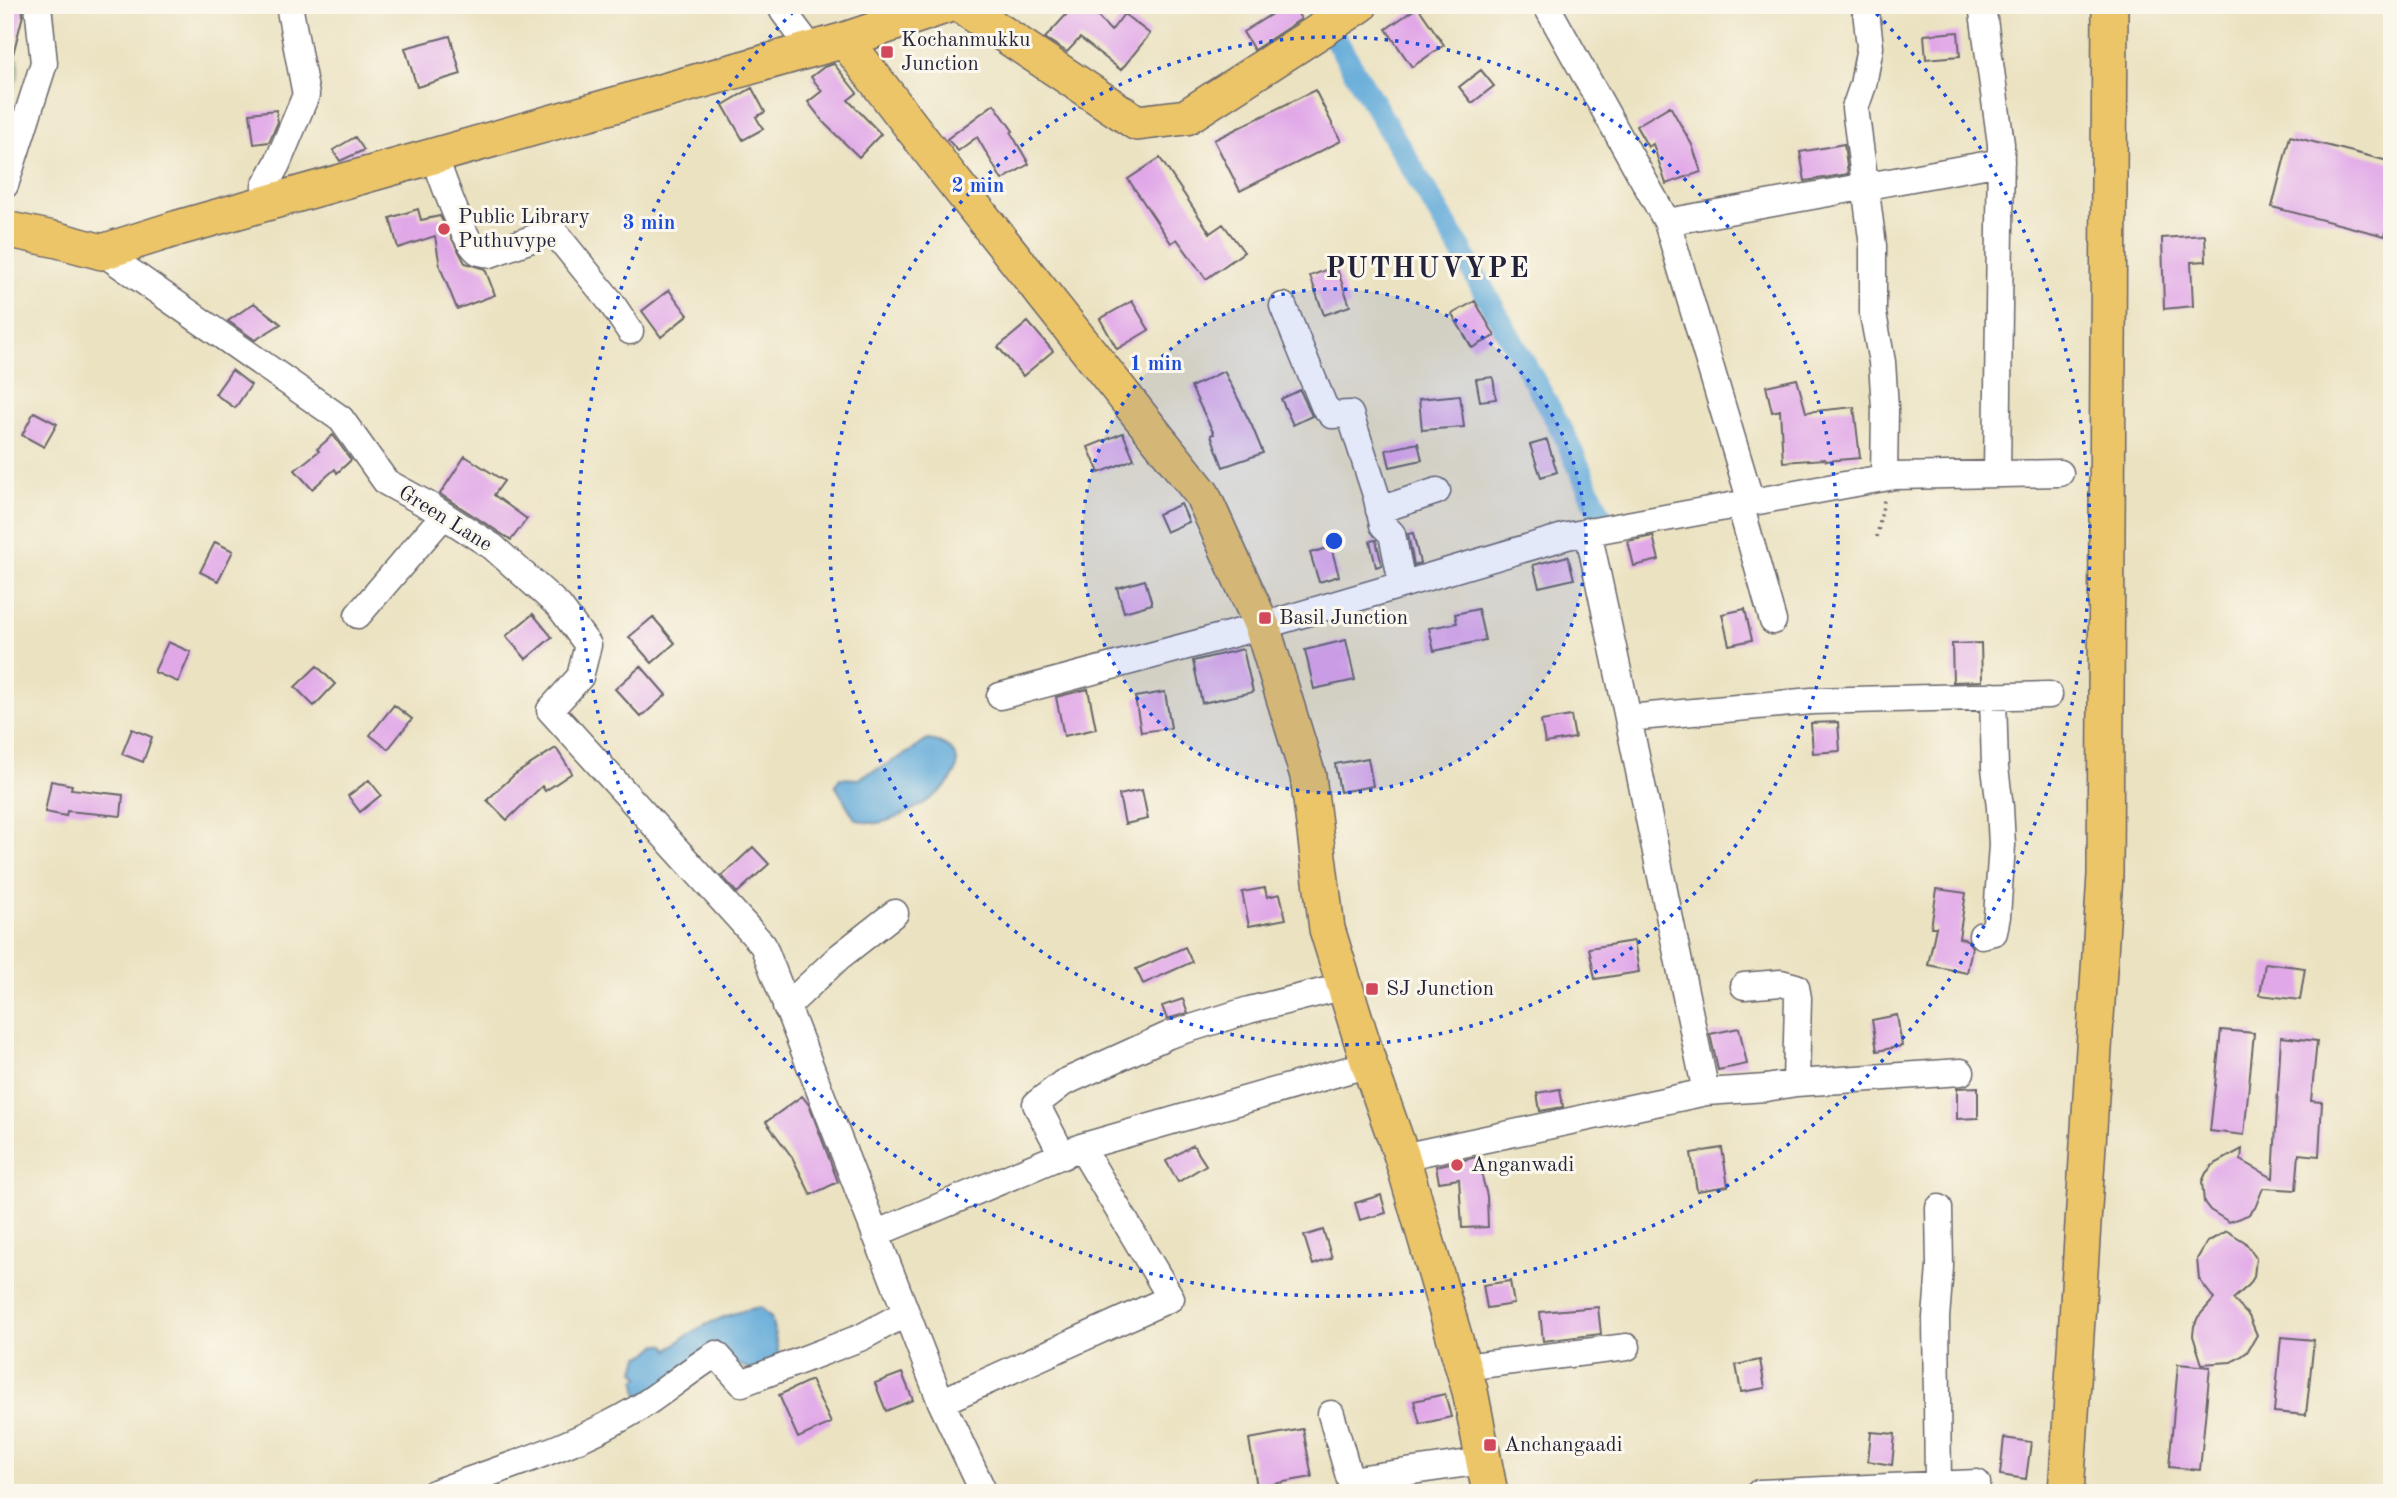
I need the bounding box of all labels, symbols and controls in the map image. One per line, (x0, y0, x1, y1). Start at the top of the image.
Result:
place label: Kochanmukku Junction (901, 30, 1031, 75)
marker: Kochanmukku Junction (879, 44, 895, 60)
text: 2 min (952, 176, 1004, 197)
place label: Public Library Puthuvype (458, 207, 590, 252)
text: 3 min (623, 213, 675, 234)
marker: Public Library Puthuvype (436, 221, 452, 237)
district label: PUTHUVYPE (1325, 256, 1531, 284)
text: 1 min (1130, 354, 1182, 375)
street label: Green Lane (395, 482, 495, 556)
centre of rings (1322, 529, 1346, 553)
place label: Basil Junction (1279, 608, 1408, 629)
marker: Basil Junction (1257, 610, 1273, 626)
place label: SJ Junction (1386, 979, 1494, 1000)
marker: SJ Junction (1364, 981, 1380, 997)
place label: Anganwadi (1471, 1155, 1574, 1176)
marker: Anganwadi (1449, 1157, 1465, 1173)
place label: Anchangaadi (1504, 1435, 1622, 1456)
marker: Anchangaadi (1482, 1437, 1498, 1453)

